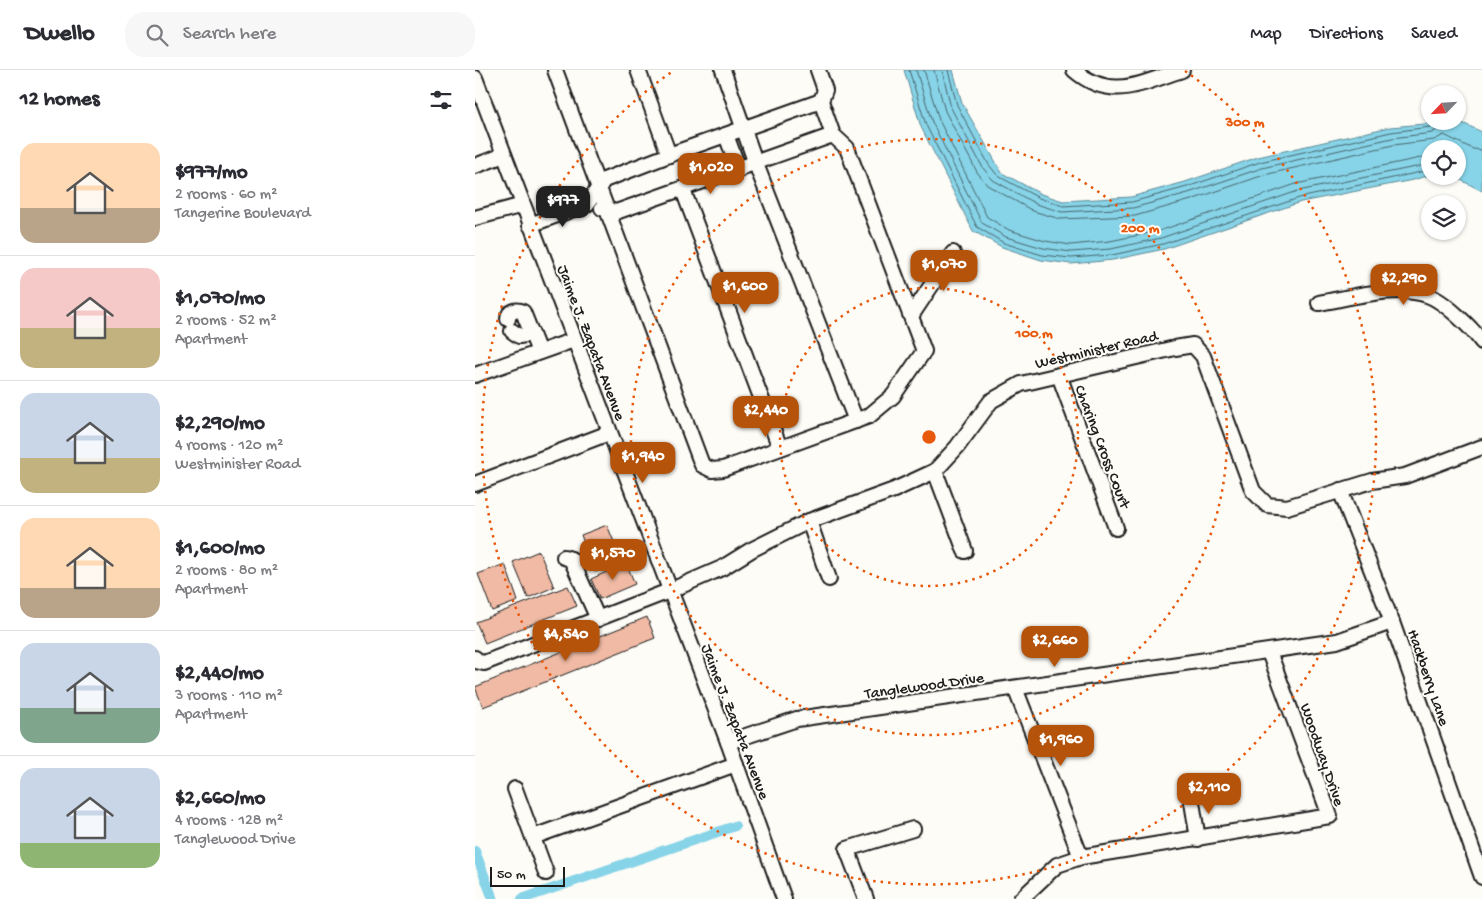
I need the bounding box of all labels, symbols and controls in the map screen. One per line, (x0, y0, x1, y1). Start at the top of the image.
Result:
search box (125, 12, 475, 57)
text: Dwello (25, 20, 95, 49)
icon: search (143, 21, 171, 49)
text: Search here (183, 23, 276, 46)
text: Map (1250, 24, 1282, 45)
text: Directions (1310, 24, 1383, 45)
text: Saved (1411, 24, 1457, 45)
north arrow (1421, 85, 1466, 130)
map controls (1421, 85, 1466, 240)
icon: filters (427, 86, 455, 114)
text: 12 homes (20, 88, 99, 113)
text: 300 m (1224, 114, 1265, 132)
button: locate (1421, 140, 1466, 185)
pin: $1,020 (670, 152, 752, 195)
text: $1,020 (689, 159, 733, 178)
text: $977/mo (175, 161, 248, 186)
icon: home (60, 163, 120, 223)
text: 2 rooms · 60 m² (175, 186, 277, 205)
pin: $977 (533, 186, 593, 228)
text: $977 (547, 192, 579, 211)
button: layers (1421, 195, 1466, 240)
text: Tangerine Boulevard (175, 205, 311, 224)
text: 200 m (1121, 220, 1160, 238)
pin: $1,070 (903, 250, 985, 292)
text: $1,070 (921, 256, 967, 275)
street label: Jaime J. Zapata Avenue (551, 263, 628, 424)
pin: $2,290 (1363, 264, 1445, 306)
text: $2,290 (1382, 270, 1427, 289)
pin: $1,600 (704, 272, 786, 314)
text: $1,600 (723, 278, 767, 297)
text: $1,070/mo (175, 287, 265, 312)
icon: home (60, 288, 120, 348)
text: 2 rooms · 52 m² (175, 312, 277, 331)
text: 100 m (1014, 325, 1053, 343)
street label: Westminister Road (1034, 328, 1162, 375)
text: Apartment (175, 331, 247, 350)
street label: Charing Cross Court (1068, 383, 1134, 513)
pin: $2,440 (725, 396, 807, 438)
text: $2,440 (744, 402, 788, 421)
text: $2,290/mo (175, 412, 265, 437)
icon: home (60, 413, 120, 473)
centre of rings (920, 428, 938, 446)
text: 4 rooms · 120 m² (175, 437, 283, 456)
pin: $1,940 (602, 442, 684, 484)
text: $1,940 (621, 448, 665, 467)
text: Westminister Road (175, 456, 300, 475)
text: $1,600/mo (175, 537, 265, 562)
icon: home (60, 538, 120, 598)
pin: $1,570 (572, 538, 654, 581)
text: $1,570 (591, 545, 635, 564)
text: 2 rooms · 80 m² (175, 562, 278, 581)
text: Apartment (175, 581, 247, 600)
pin: $4,540 (525, 620, 607, 662)
text: $4,540 (544, 626, 588, 645)
pin: $2,660 (1014, 626, 1096, 668)
street label: Hackberry Lane (1401, 627, 1452, 730)
text: $2,660 (1032, 632, 1078, 651)
street label: Jaime J. Zapata Avenue (695, 642, 772, 803)
text: $2,440/mo (175, 662, 264, 687)
icon: home (60, 663, 120, 723)
street label: Tanglewood Drive (862, 670, 986, 705)
text: 3 rooms · 110 m² (175, 687, 283, 706)
street label: Woodway Drive (1294, 701, 1347, 810)
text: Apartment (175, 706, 247, 725)
pin: $1,960 (1020, 724, 1102, 767)
text: $1,960 (1039, 731, 1083, 750)
pin: $2,110 (1168, 772, 1250, 815)
text: $2,110 (1188, 779, 1230, 798)
text: $2,660/mo (175, 787, 265, 812)
icon: home (60, 788, 120, 848)
text: 4 rooms · 128 m² (175, 812, 283, 831)
text: Tanglewood Drive (175, 831, 296, 850)
scale bar (490, 864, 565, 887)
text: 50 m (497, 867, 526, 884)

